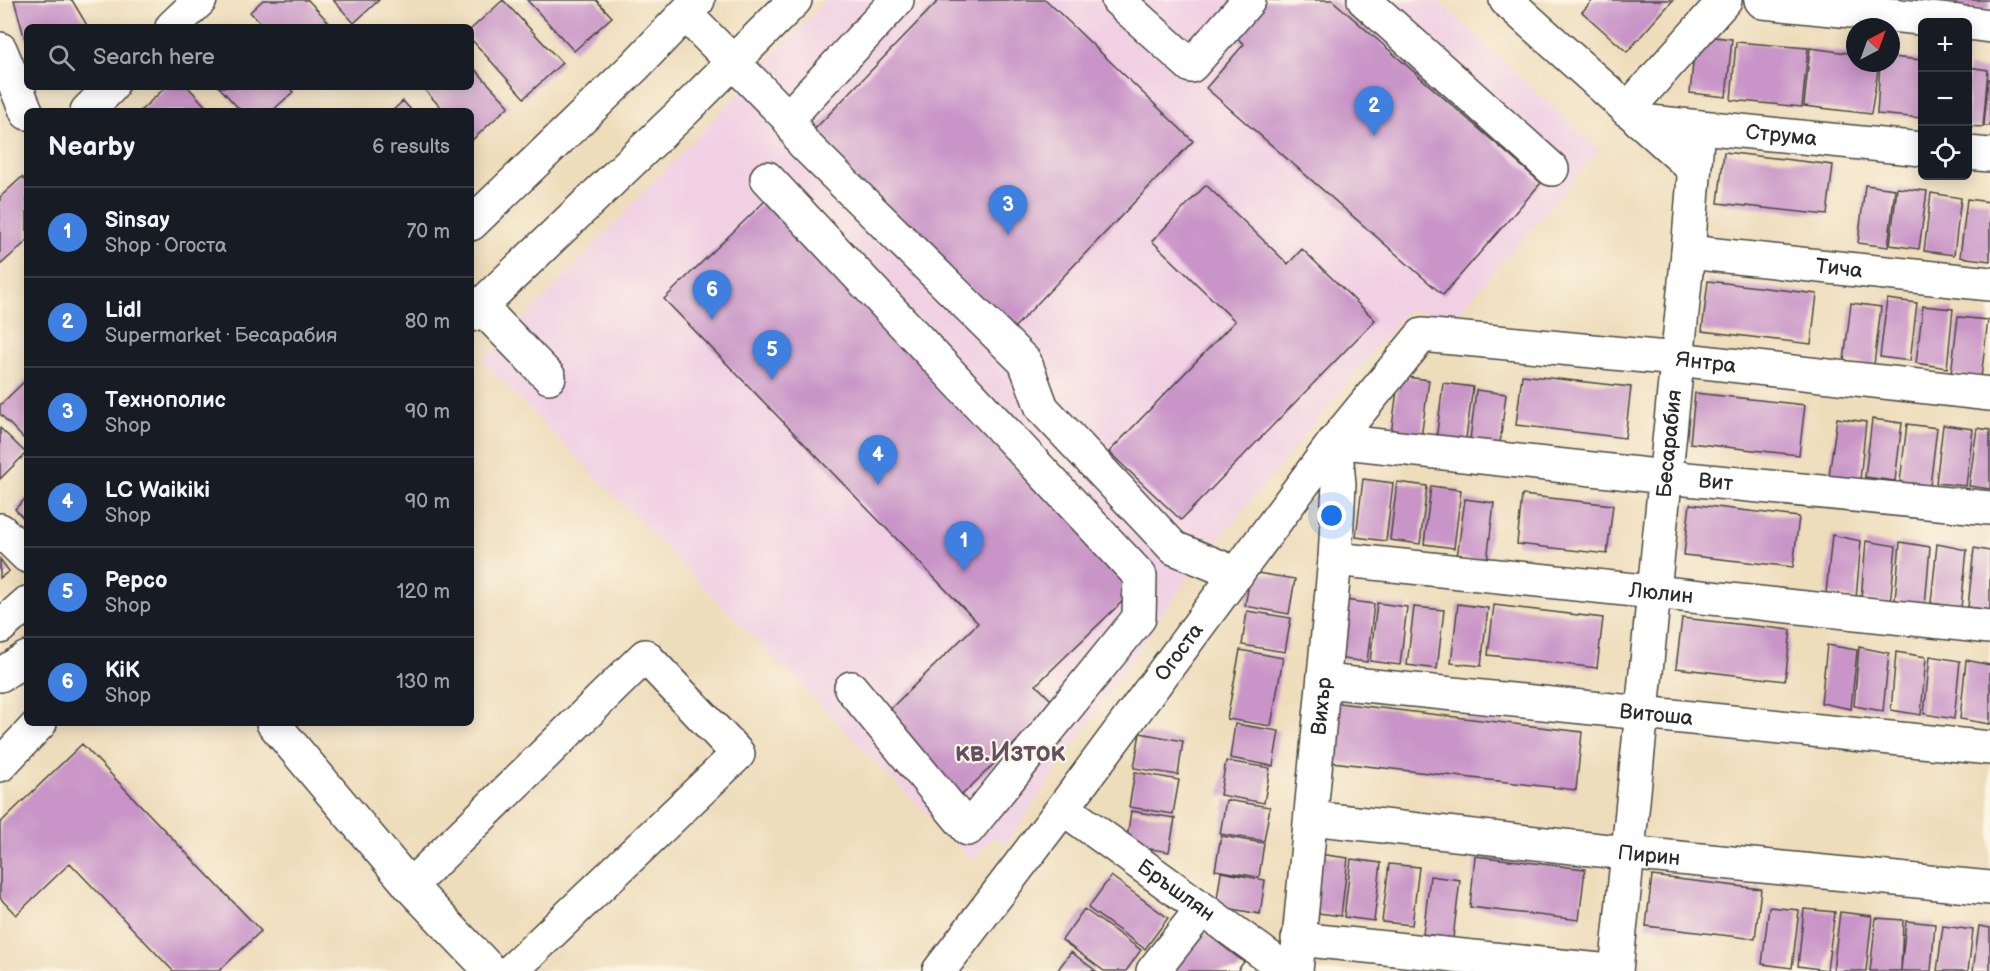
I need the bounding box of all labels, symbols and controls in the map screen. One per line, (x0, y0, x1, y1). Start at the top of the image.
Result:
north arrow (1846, 18, 1900, 72)
map controls (1918, 18, 1972, 180)
button: + (1918, 18, 1972, 72)
search box (24, 24, 474, 90)
icon: search (45, 41, 78, 74)
text: Search here (93, 44, 215, 71)
button: − (1918, 72, 1972, 126)
pin: 2 (1354, 86, 1394, 136)
street label: Струма (1744, 119, 1819, 151)
button: locate (1918, 126, 1972, 180)
text: Nearby (48, 132, 135, 163)
text: 6 results (372, 135, 450, 159)
pin: 3 (988, 186, 1028, 235)
text: Sinsay (105, 207, 170, 234)
text: 1 (63, 220, 72, 244)
text: 70 m (406, 220, 450, 244)
text: Shop · Огоста (105, 234, 227, 258)
street label: Тича (1814, 253, 1865, 283)
pin: 6 (692, 270, 732, 320)
text: Lidl (105, 297, 141, 324)
text: 2 (62, 310, 73, 334)
text: 80 m (405, 310, 450, 334)
text: Supermarket · Бесарабия (105, 324, 337, 348)
pin: 5 (752, 330, 792, 380)
street label: Янтра (1674, 346, 1738, 378)
text: Технополис (105, 387, 226, 414)
street label: Бесарабия (1651, 389, 1687, 499)
text: 3 (62, 400, 73, 424)
text: 90 m (405, 400, 450, 424)
text: Shop (105, 414, 151, 438)
pin: 4 (858, 436, 898, 485)
street label: Вит (1697, 468, 1734, 496)
text: LC Waikiki (105, 477, 210, 504)
text: 4 (62, 490, 73, 514)
text: 90 m (405, 490, 450, 514)
your location (1317, 501, 1346, 530)
text: Shop (105, 504, 151, 528)
pin: 1 (944, 522, 984, 571)
text: Pepco (105, 567, 168, 594)
street label: Люлин (1627, 577, 1695, 609)
text: 5 (62, 580, 73, 604)
text: 120 m (397, 580, 450, 604)
text: Shop (105, 594, 151, 618)
street label: Огоста (1149, 618, 1209, 686)
text: KiK (105, 657, 140, 684)
text: 6 (61, 670, 74, 694)
text: 130 m (396, 670, 450, 694)
street label: Вихър (1306, 676, 1336, 736)
text: Shop (105, 684, 151, 708)
street label: Витоша (1618, 698, 1695, 731)
district label: кв.Изток (955, 737, 1065, 769)
street label: Пирин (1616, 840, 1681, 871)
street label: Бръшлян (1133, 854, 1220, 927)

